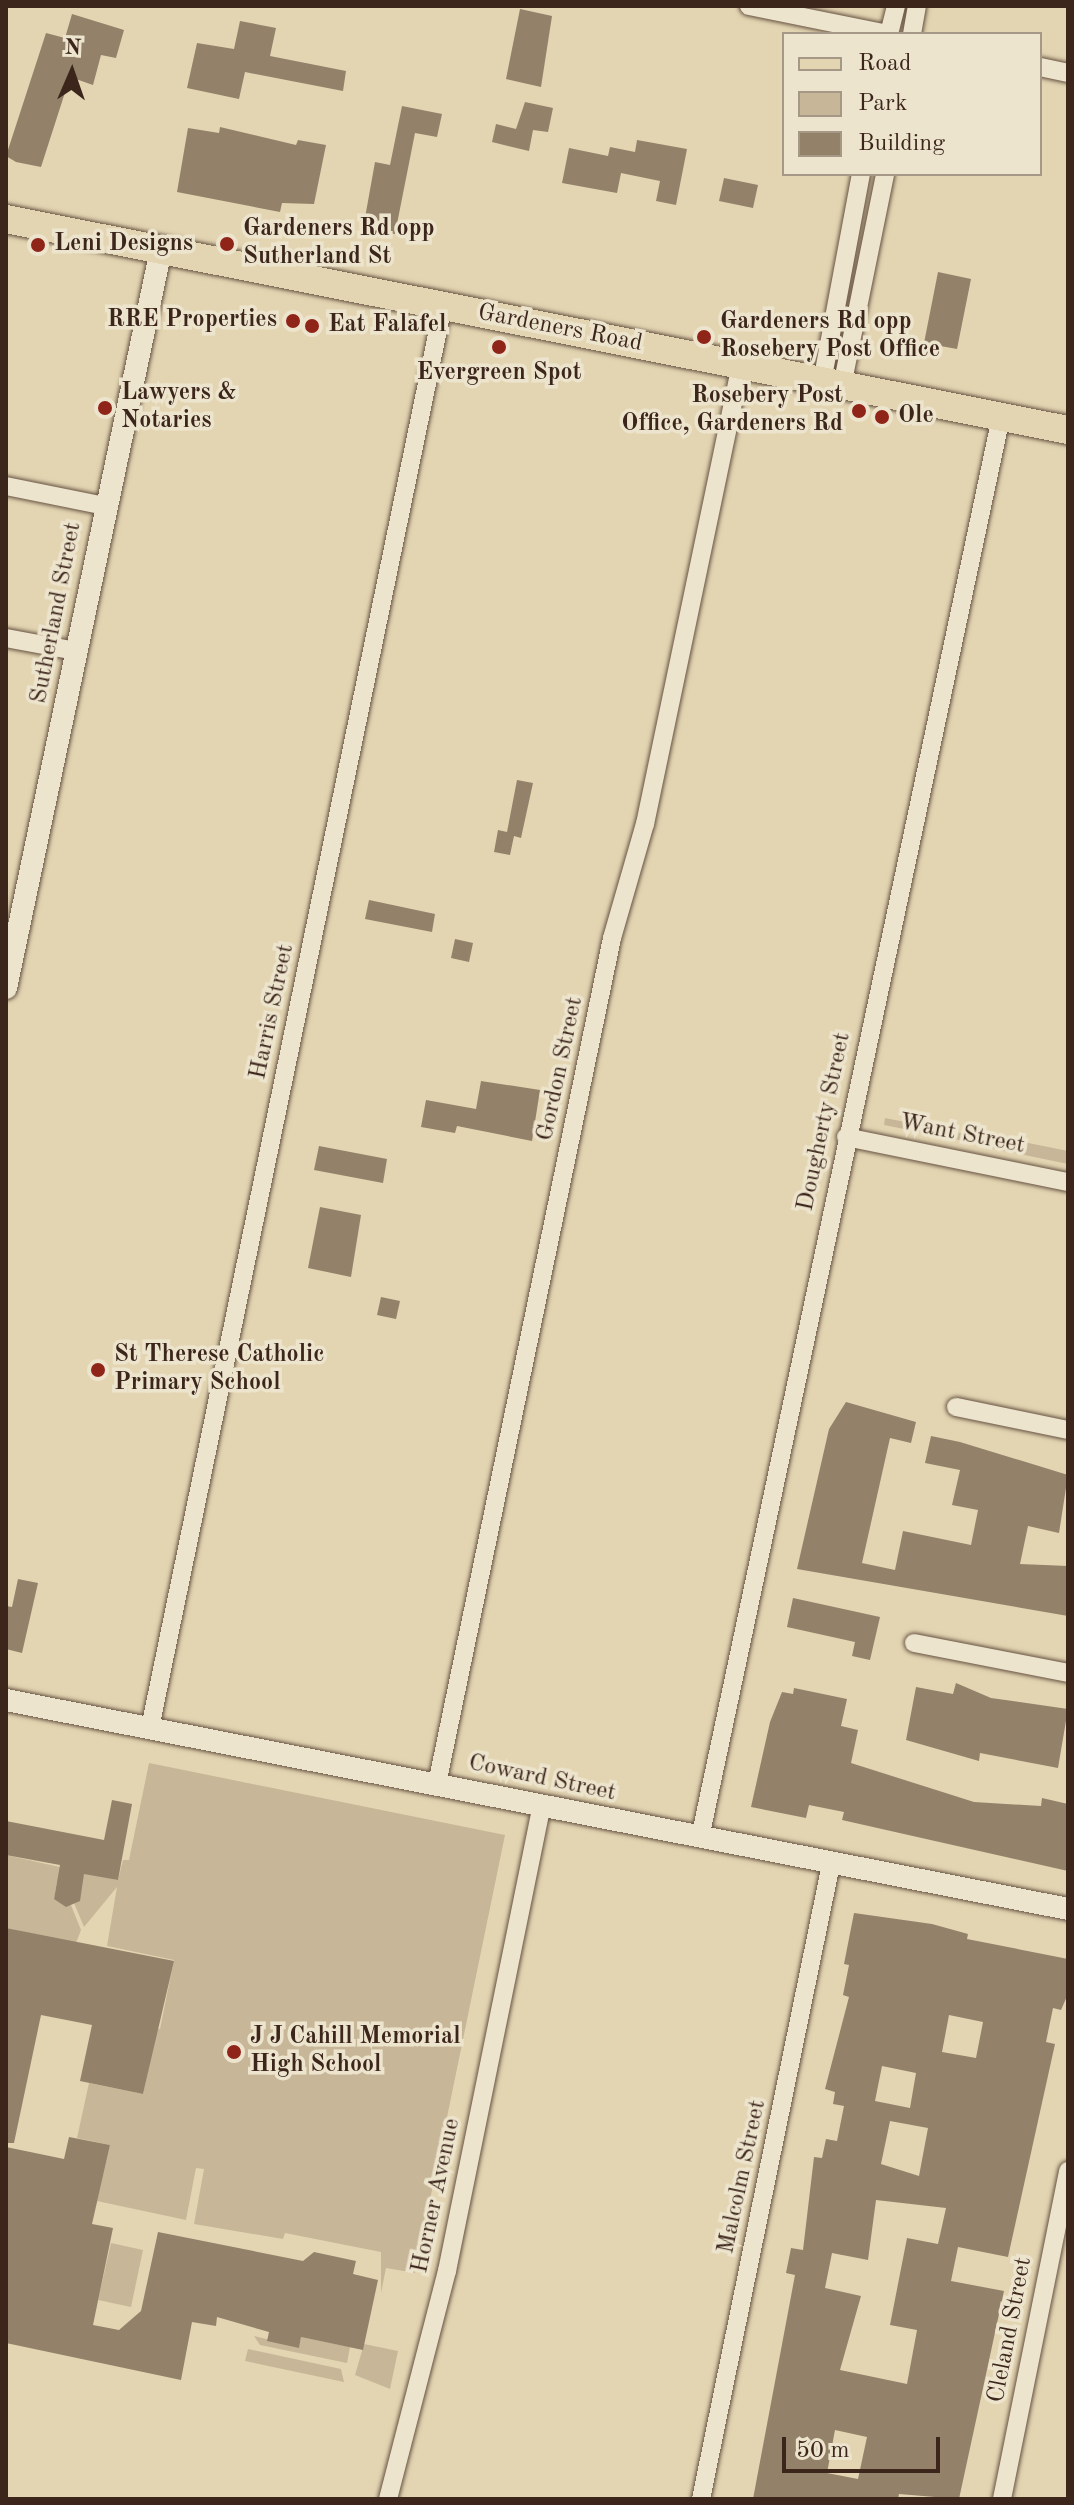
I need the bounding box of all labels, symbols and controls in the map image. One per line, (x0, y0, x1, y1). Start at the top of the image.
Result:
north arrow (32, 32, 112, 112)
legend (782, 32, 1042, 176)
text: N (64, 37, 82, 59)
text: Road (858, 52, 911, 76)
text: Park (858, 92, 907, 116)
text: Building (858, 132, 945, 156)
place label: Gardeners Rd opp Sutherland St (243, 216, 435, 272)
place label: Leni Designs (54, 231, 193, 259)
marker: Gardeners Rd opp Sutherland St (218, 235, 236, 253)
marker: Leni Designs (29, 236, 47, 254)
street label: Gardeners Road (475, 299, 645, 359)
place label: RRE Properties (107, 307, 277, 335)
place label: Gardeners Rd opp Rosebery Post Office (720, 309, 940, 365)
marker: RRE Properties (284, 312, 302, 330)
place label: Eat Falafel (328, 312, 446, 340)
marker: Eat Falafel (303, 317, 321, 335)
marker: Gardeners Rd opp Rosebery Post Office (695, 328, 713, 346)
marker: Evergreen Spot (490, 338, 508, 356)
place label: Evergreen Spot (417, 360, 581, 388)
place label: Lawyers & Notaries (121, 380, 236, 436)
place label: Rosebery Post Office, Gardeners Rd (621, 383, 843, 439)
marker: Lawyers & Notaries (96, 399, 114, 417)
marker: Rosebery Post Office, Gardeners Rd (850, 402, 868, 420)
place label: Ole (898, 403, 934, 431)
marker: Ole (873, 408, 891, 426)
street label: Sutherland Street (25, 520, 89, 706)
street label: Harris Street (245, 942, 301, 1082)
street label: Gordon Street (532, 994, 590, 1144)
street label: Dougherty Street (792, 1030, 858, 1214)
street label: Want Street (897, 1109, 1027, 1161)
place label: St Therese Catholic Primary School (114, 1342, 324, 1398)
marker: St Therese Catholic Primary School (89, 1361, 107, 1379)
street label: Coward Street (466, 1749, 618, 1809)
place label: J J Cahill Memorial High School (250, 2024, 461, 2080)
marker: J J Cahill Memorial High School (225, 2043, 243, 2061)
street label: Malcolm Street (713, 2097, 773, 2257)
street label: Horner Avenue (407, 2116, 467, 2276)
street label: Cleland Street (983, 2255, 1039, 2405)
scale bar (786, 2421, 944, 2471)
text: 50 m (796, 2439, 850, 2463)

